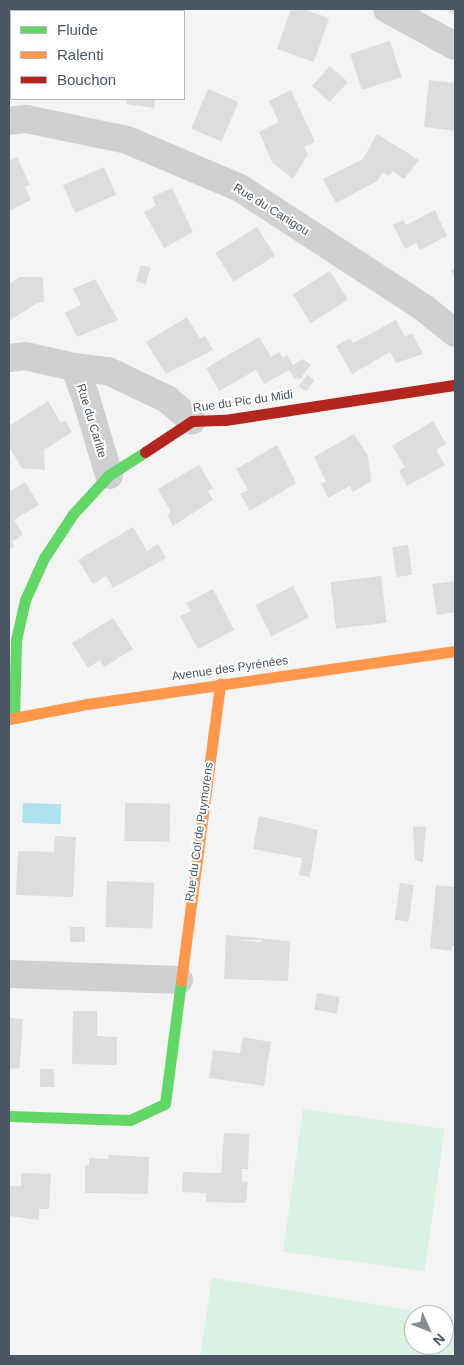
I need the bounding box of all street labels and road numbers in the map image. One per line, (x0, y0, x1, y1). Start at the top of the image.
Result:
street label: Rue du Canigou (230, 181, 312, 239)
street label: Rue du Carlite (73, 382, 109, 460)
street label: Rue du Pic du Midi (192, 388, 294, 416)
street label: Avenue des Pyrénées (171, 654, 289, 684)
street label: Rue du Col de Puymorens (183, 761, 217, 903)

